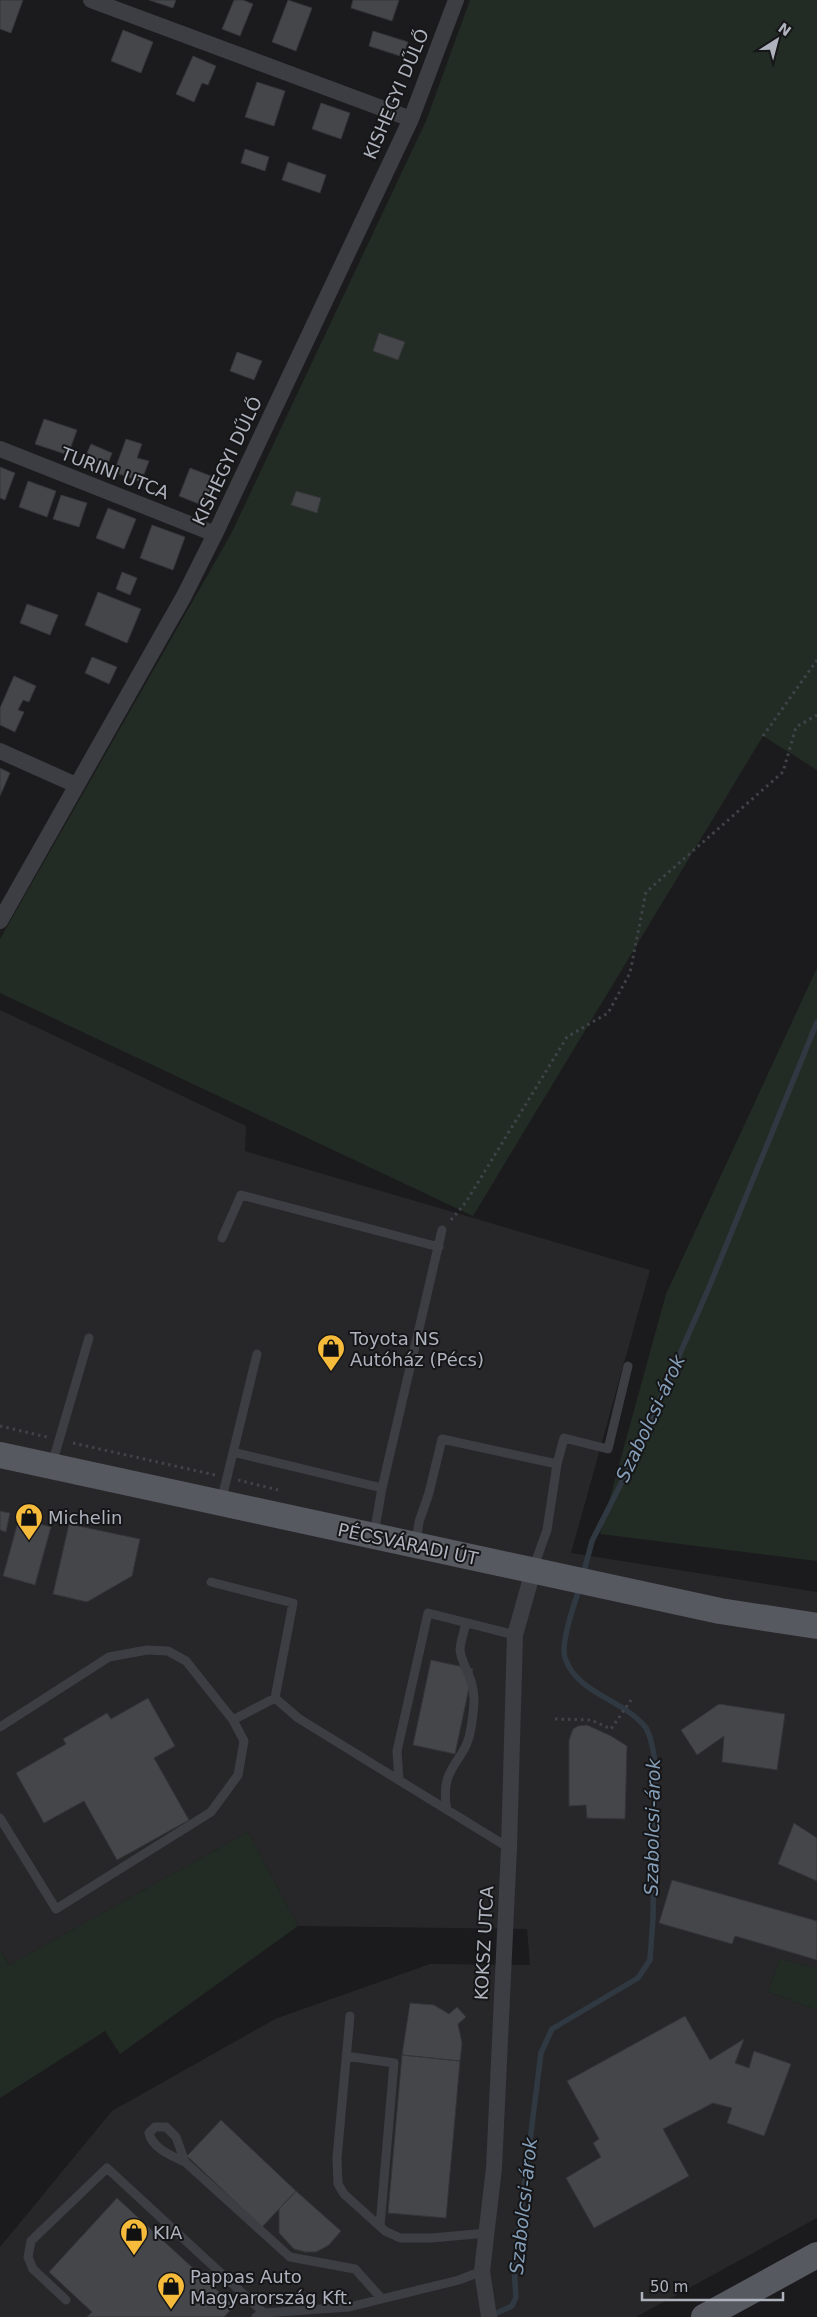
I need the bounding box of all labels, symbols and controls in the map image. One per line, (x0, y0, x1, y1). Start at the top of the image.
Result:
north arrow (752, 15, 802, 65)
text: N (775, 20, 794, 39)
street label: KISHEGYI DŰLŐ (359, 26, 433, 162)
street label: KISHEGYI DŰLŐ (188, 393, 266, 529)
street label: TURINI UTCA (57, 442, 173, 504)
place label: Toyota NS Autóház (Pécs) (349, 1328, 484, 1370)
shop icon: Toyota NS Autóház (Pécs) (316, 1333, 346, 1372)
water label: Szabolcsi-árok (611, 1350, 689, 1485)
shop icon: Michelin (14, 1502, 44, 1541)
place label: Michelin (48, 1507, 122, 1528)
street label: PÉCSVÁRADI ÚT (336, 1519, 481, 1569)
water label: Szabolcsi-árok (640, 1757, 664, 1896)
street label: KOKSZ UTCA (471, 1885, 498, 2001)
water label: Szabolcsi-árok (505, 2136, 541, 2275)
shop icon: KIA (119, 2217, 149, 2256)
place label: KIA (153, 2222, 183, 2243)
place label: Pappas Auto Magyarország Kft. (190, 2266, 353, 2308)
scale bar (642, 2270, 783, 2302)
shop icon: Pappas Auto Magyarország Kft. (156, 2271, 186, 2310)
text: 50 m (650, 2278, 688, 2296)

